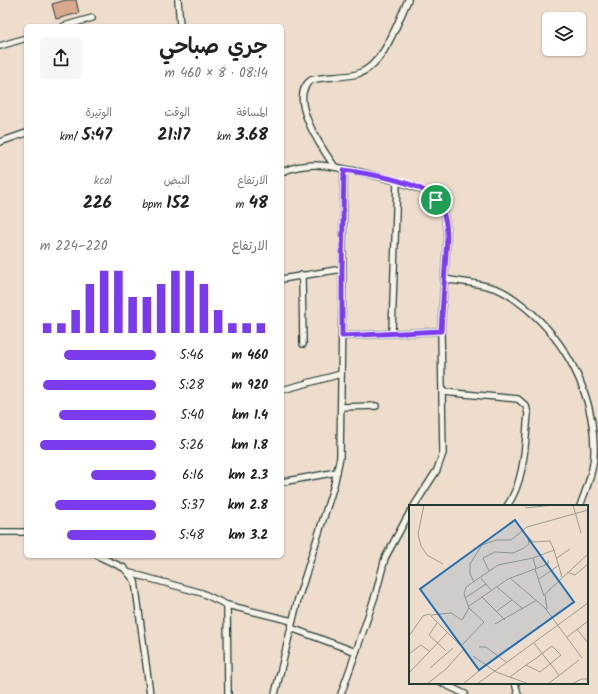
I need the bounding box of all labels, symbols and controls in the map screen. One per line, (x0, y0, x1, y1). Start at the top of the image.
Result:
map controls (542, 12, 586, 56)
button: layers (542, 12, 586, 56)
text: جري صباحي (159, 30, 268, 65)
button: share (40, 37, 82, 79)
text: 08:14 · 8 × 460 m (165, 63, 268, 84)
text: الوتيرة (85, 104, 112, 122)
text: الوقت (164, 104, 190, 122)
text: المسافة (237, 104, 268, 122)
text: 5:47 (82, 122, 112, 149)
text: 21:17 (158, 122, 190, 149)
text: 3.68 (235, 122, 268, 149)
text: /km (60, 128, 82, 146)
text: km (217, 128, 235, 146)
text: kcal (94, 172, 112, 190)
text: النبض (164, 172, 190, 190)
text: الارتفاع (237, 172, 268, 190)
pin (419, 183, 453, 217)
icon: arrive (425, 189, 447, 211)
text: 226 (83, 190, 112, 217)
text: 152 (166, 190, 190, 217)
text: 48 (249, 190, 268, 217)
text: bpm (142, 196, 166, 214)
text: m (236, 196, 249, 214)
text: 220–224 m (40, 236, 107, 257)
text: الارتفاع (232, 236, 268, 257)
text: 5:46 (179, 345, 204, 366)
text: 460 m (232, 345, 268, 366)
text: 5:28 (178, 375, 204, 396)
text: 920 m (232, 375, 268, 396)
text: 5:40 (180, 405, 204, 426)
text: 1.4 km (232, 405, 268, 426)
text: 5:26 (179, 435, 204, 456)
text: 1.8 km (231, 435, 268, 456)
text: 6:16 (182, 465, 204, 486)
text: 2.3 km (228, 465, 268, 486)
text: 5:37 (180, 495, 204, 516)
text: 2.8 km (228, 495, 268, 516)
inset map (409, 505, 588, 684)
text: 5:48 (179, 525, 204, 546)
text: 3.2 km (228, 525, 268, 546)

